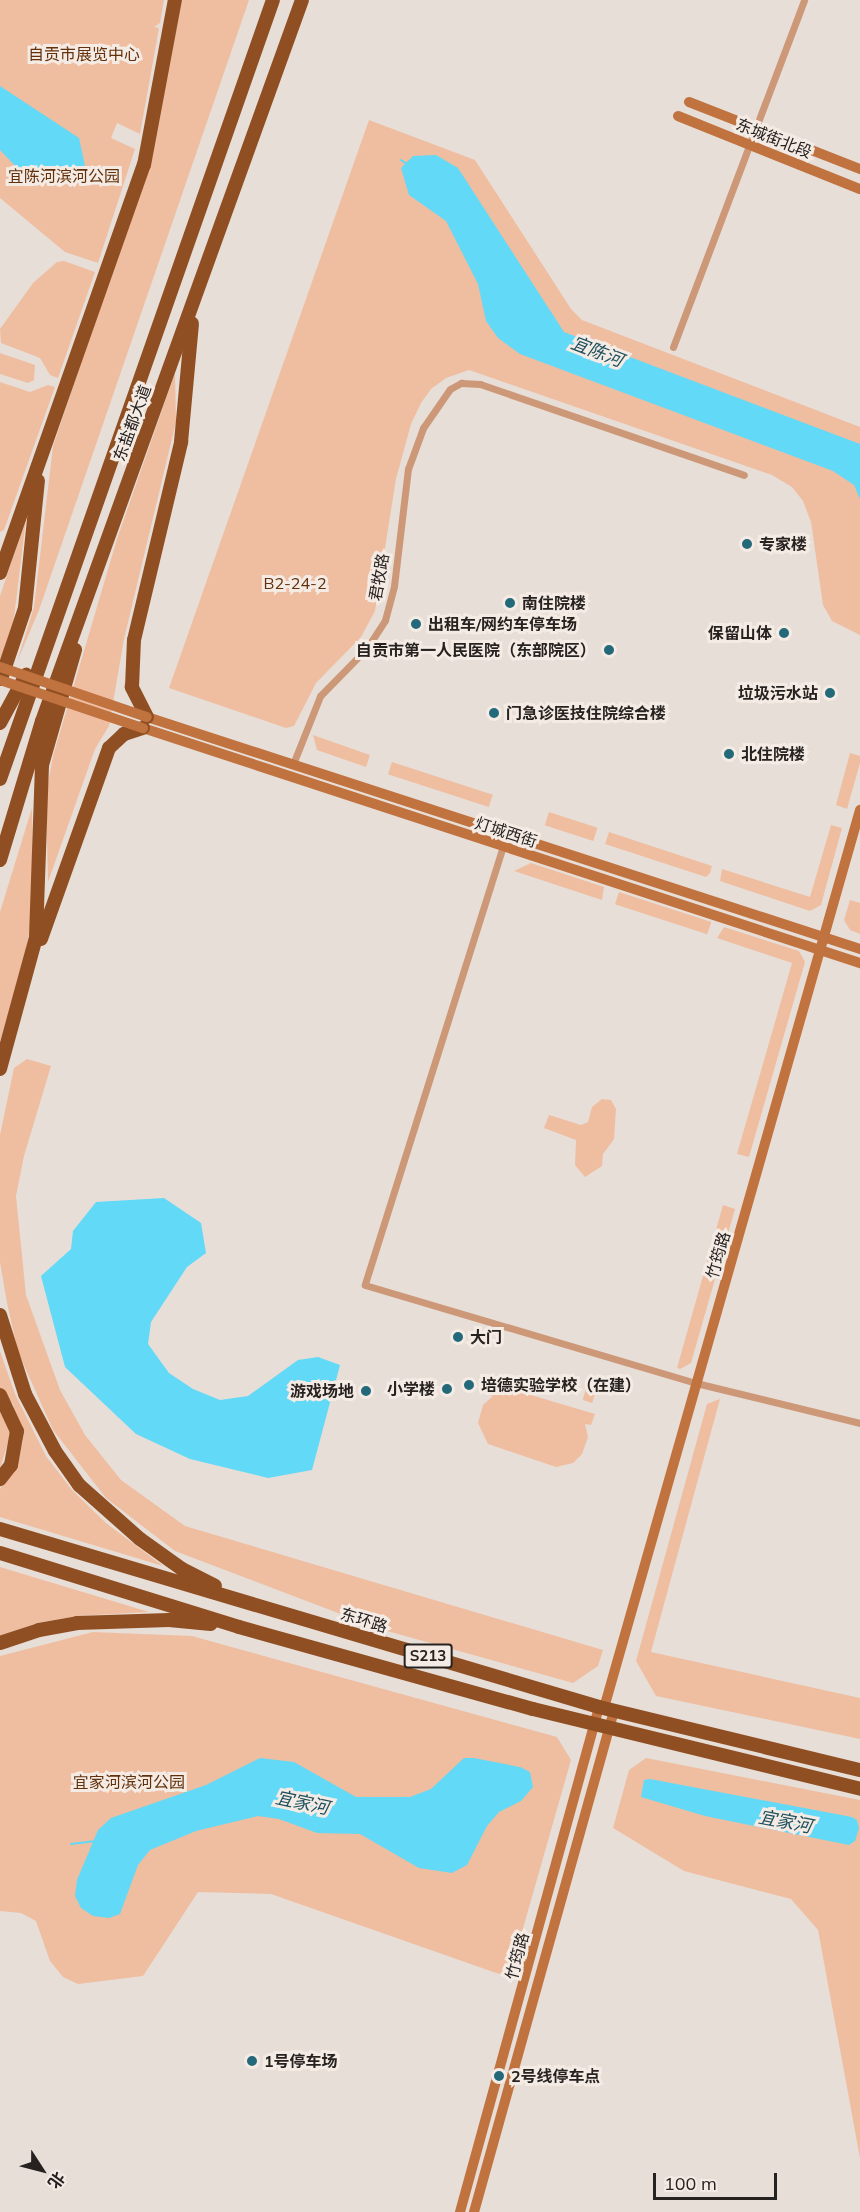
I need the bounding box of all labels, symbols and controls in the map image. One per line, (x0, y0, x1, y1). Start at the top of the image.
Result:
park label: 自贡市展览中心 (28, 44, 140, 64)
street label: 东城街北段 (733, 114, 815, 162)
park label: 宜陈河滨河公园 (8, 166, 120, 186)
water label: 宜陈河 (568, 332, 626, 372)
street label: 东盐都大道 (109, 382, 155, 464)
place label: 专家楼 (759, 534, 807, 554)
marker: 专家楼 (740, 537, 754, 551)
street label: 君牧路 (365, 552, 393, 602)
park label: B2-24-2 (264, 573, 326, 593)
place label: 南住院楼 (522, 593, 586, 613)
marker: 南住院楼 (503, 596, 517, 610)
place label: 出租车/网约车停车场 (428, 614, 577, 634)
marker: 出租车/网约车停车场 (409, 617, 423, 631)
place label: 保留山体 (708, 623, 772, 643)
marker: 保留山体 (777, 626, 791, 640)
place label: 自贡市第一人民医院（东部院区） (356, 640, 596, 660)
marker: 自贡市第一人民医院（东部院区） (600, 641, 618, 659)
place label: 垃圾污水站 (738, 683, 818, 703)
marker: 垃圾污水站 (823, 686, 837, 700)
place label: 门急诊医技住院综合楼 (506, 703, 666, 723)
marker: 门急诊医技住院综合楼 (487, 706, 501, 720)
place label: 北住院楼 (741, 744, 805, 764)
marker: 北住院楼 (722, 747, 736, 761)
street label: 灯城西街 (473, 813, 539, 851)
street label: 竹筠路 (702, 1229, 734, 1281)
place label: 大门 (470, 1327, 502, 1347)
marker: 大门 (451, 1330, 465, 1344)
place label: 培德实验学校（在建） (481, 1375, 641, 1395)
marker: 培德实验学校（在建） (462, 1378, 476, 1392)
place label: 小学楼 (387, 1379, 435, 1399)
place label: 游戏场地 (290, 1381, 354, 1401)
marker: 小学楼 (440, 1382, 454, 1396)
marker: 游戏场地 (359, 1384, 373, 1398)
street label: 东环路 (338, 1604, 390, 1636)
road number: S213 (402, 1644, 454, 1668)
park label: 宜家河滨河公园 (73, 1772, 185, 1792)
water label: 宜家河 (273, 1787, 331, 1819)
water label: 宜家河 (756, 1806, 814, 1838)
street label: 竹筠路 (502, 1930, 532, 1982)
place label: 1号停车场 (264, 2051, 338, 2071)
marker: 1号停车场 (245, 2054, 259, 2068)
place label: 2号线停车点 (511, 2066, 601, 2086)
marker: 2号线停车点 (492, 2069, 506, 2083)
north arrow (12, 2140, 72, 2200)
scale bar (656, 2161, 780, 2199)
text: 北 (44, 2168, 69, 2193)
text: 100 m (664, 2172, 717, 2195)

